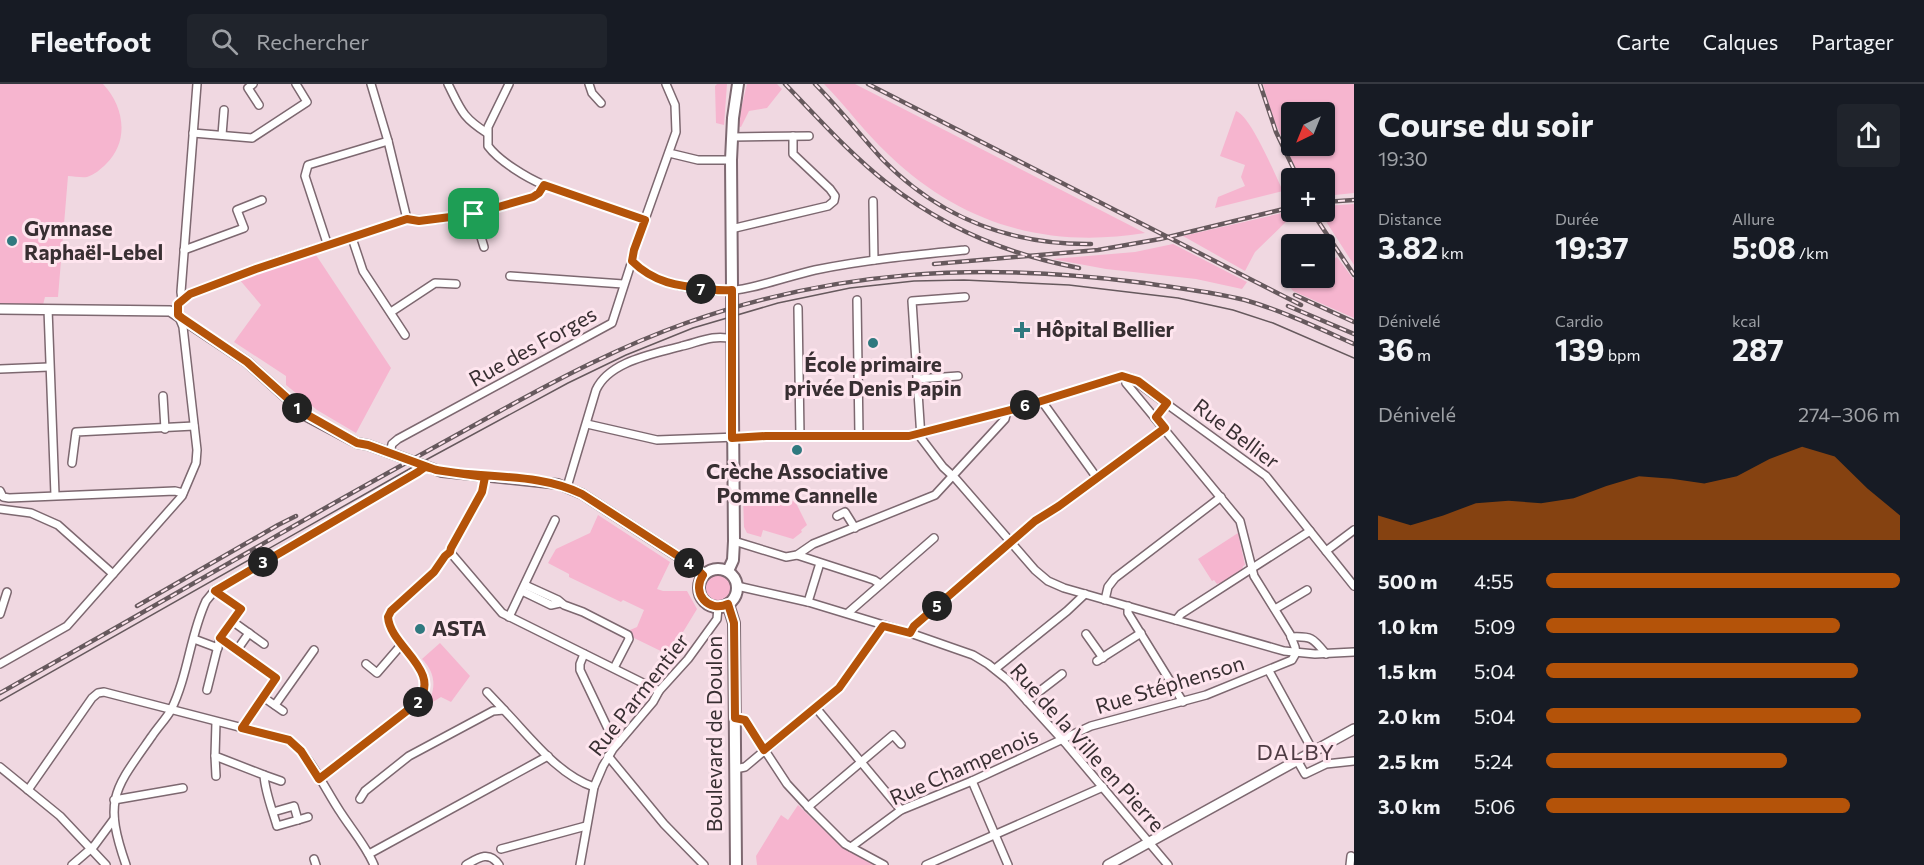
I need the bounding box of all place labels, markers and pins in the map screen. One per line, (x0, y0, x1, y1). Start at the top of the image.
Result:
pin (448, 188, 499, 239)
place label: Gymnase Raphaël-Lebel (24, 215, 163, 264)
marker: Gymnase Raphaël-Lebel (5, 234, 19, 248)
pin: 7 (686, 274, 716, 304)
place label: Hôpital Bellier (1036, 316, 1175, 341)
marker: Hôpital Bellier (1013, 321, 1031, 339)
marker: École primaire privée Denis Papin (866, 336, 880, 350)
place label: École primaire privée Denis Papin (784, 351, 962, 400)
pin: 6 (1010, 390, 1040, 420)
pin: 1 (282, 393, 312, 423)
marker: Crèche Associative Pomme Cannelle (790, 443, 804, 457)
place label: Crèche Associative Pomme Cannelle (706, 458, 888, 507)
pin: 3 (248, 547, 278, 577)
pin: 4 (674, 548, 704, 578)
pin: 5 (922, 591, 952, 621)
place label: ASTA (432, 615, 486, 640)
marker: ASTA (413, 622, 427, 636)
pin: 2 (403, 687, 433, 717)

